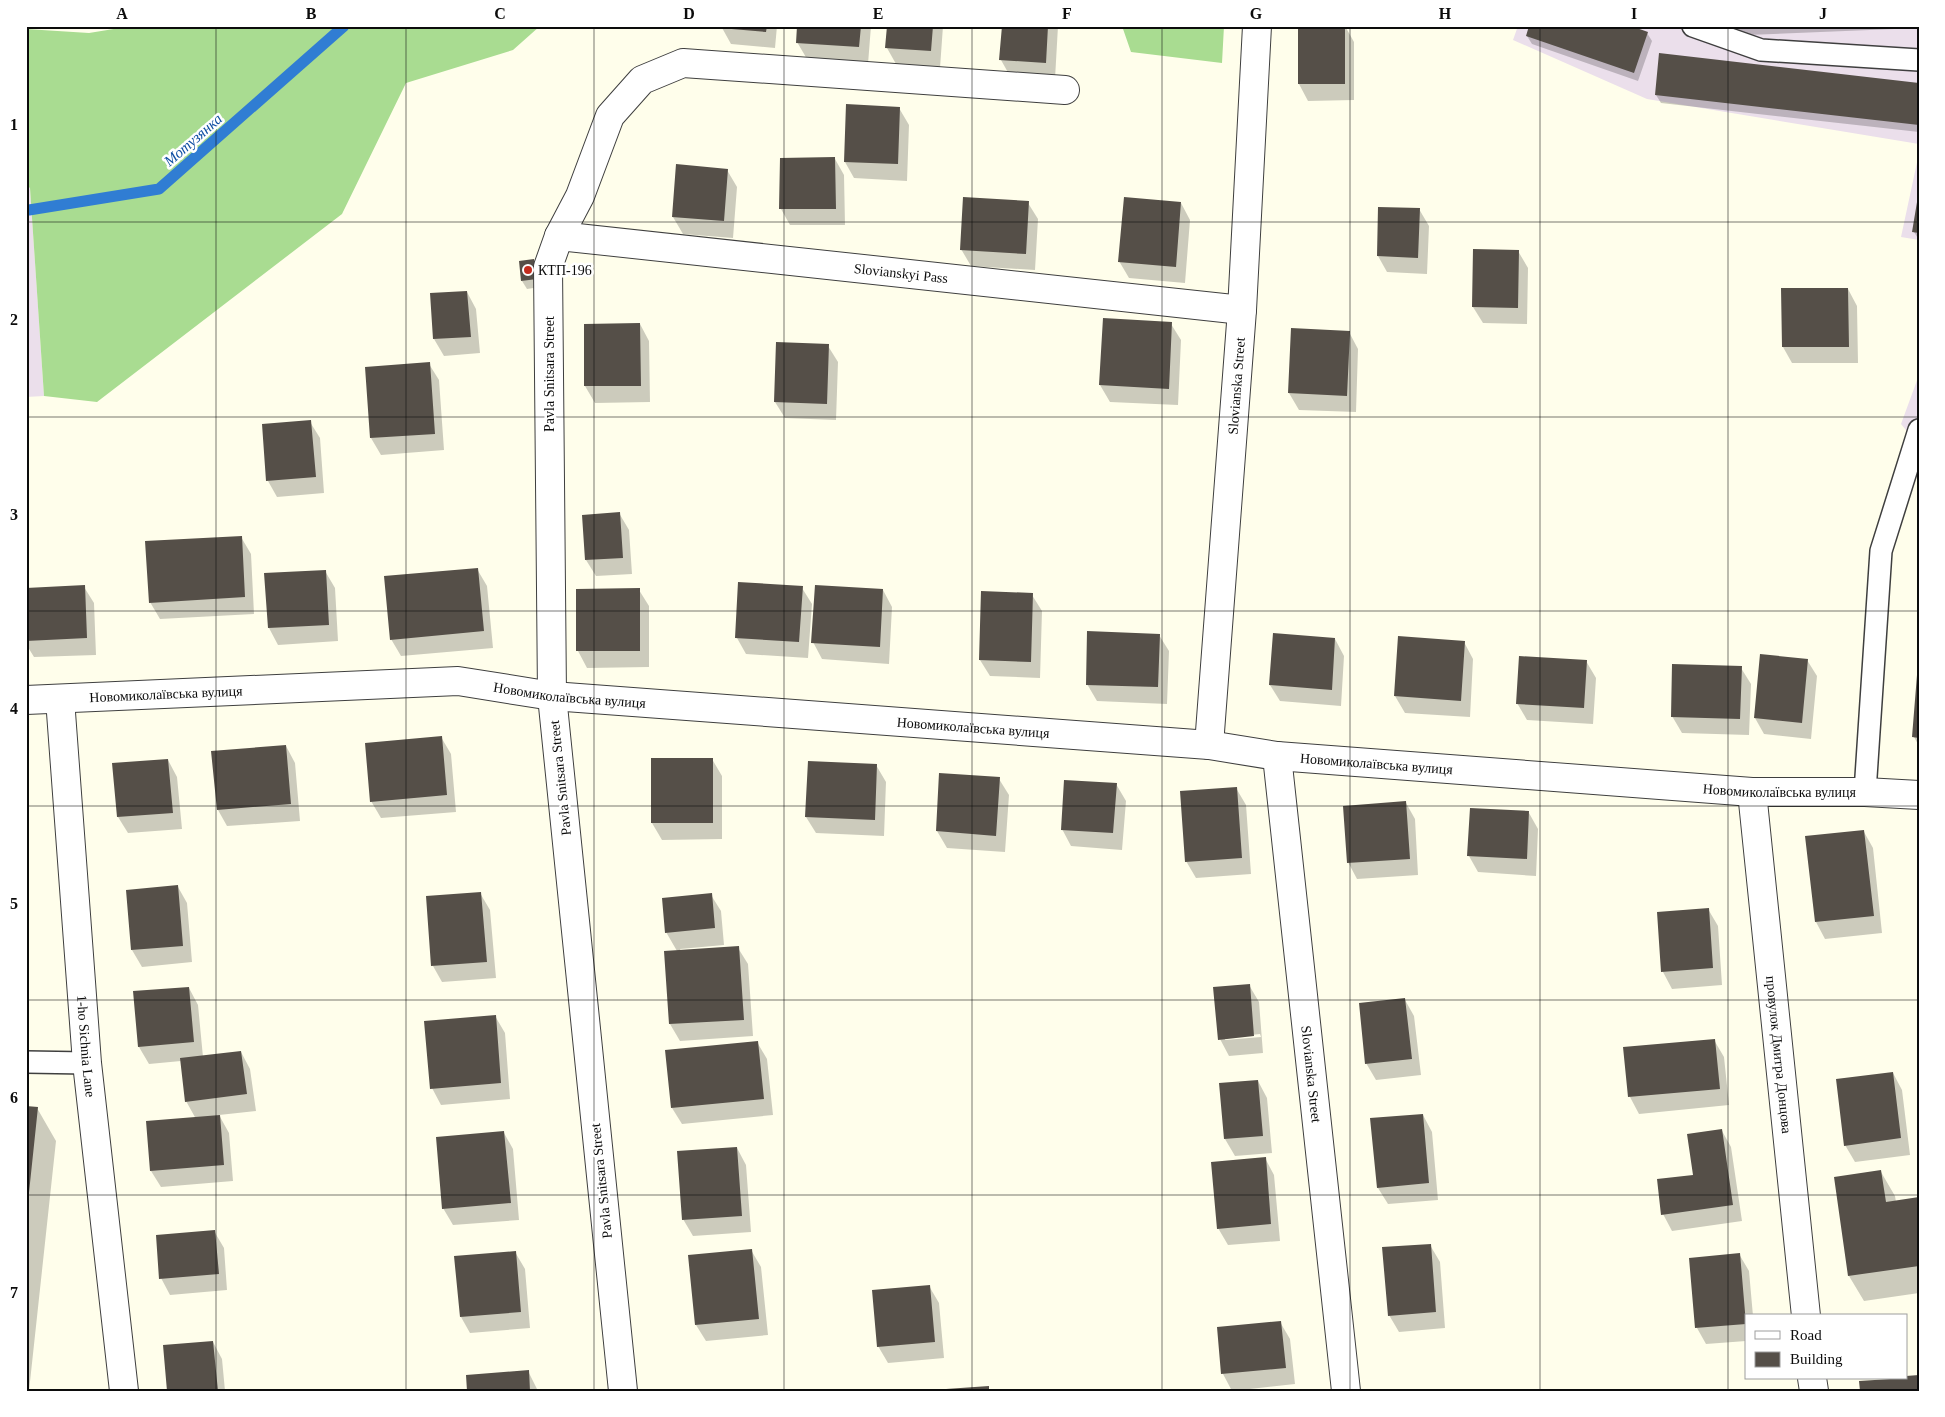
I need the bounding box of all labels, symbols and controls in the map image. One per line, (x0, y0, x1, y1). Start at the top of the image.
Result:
text: A (116, 5, 128, 22)
text: B (306, 5, 317, 22)
text: C (494, 5, 506, 22)
text: D (683, 5, 695, 22)
text: E (873, 5, 883, 22)
text: F (1062, 5, 1072, 22)
text: G (1250, 5, 1263, 22)
text: H (1439, 5, 1452, 22)
text: I (1631, 5, 1637, 22)
text: J (1819, 5, 1827, 22)
water label: Мотузянка (160, 111, 225, 170)
text: 1 (10, 116, 18, 133)
street label: Slovianskyi Pass (853, 261, 949, 286)
place label: КТП-196 (538, 263, 592, 278)
marker: КТП-196 (522, 264, 534, 276)
text: 2 (10, 311, 18, 328)
street label: Pavla Snitsara Street (542, 316, 557, 432)
street label: Slovianska Street (1226, 337, 1248, 435)
text: 3 (10, 506, 18, 523)
street label: Новомиколаївська вулиця (492, 680, 647, 711)
street label: Новомиколаївська вулиця (89, 683, 243, 705)
text: 4 (10, 700, 18, 717)
street label: Новомиколаївська вулиця (896, 715, 1051, 741)
street label: Pavla Snitsara Street (547, 719, 574, 836)
street label: Новомиколаївська вулиця (1299, 751, 1454, 777)
street label: Новомиколаївська вулиця (1702, 781, 1856, 800)
text: 5 (10, 895, 18, 912)
street label: провулок Дмитра Донцова (1763, 975, 1794, 1135)
street label: 1-ho Sichnia Lane (74, 994, 98, 1098)
street label: Slovianska Street (1298, 1025, 1324, 1124)
text: 6 (10, 1089, 18, 1106)
street label: Pavla Snitsara Street (588, 1122, 615, 1239)
text: 7 (10, 1284, 18, 1301)
legend (1745, 1314, 1908, 1380)
text: Road (1790, 1327, 1822, 1343)
text: Building (1790, 1351, 1843, 1367)

